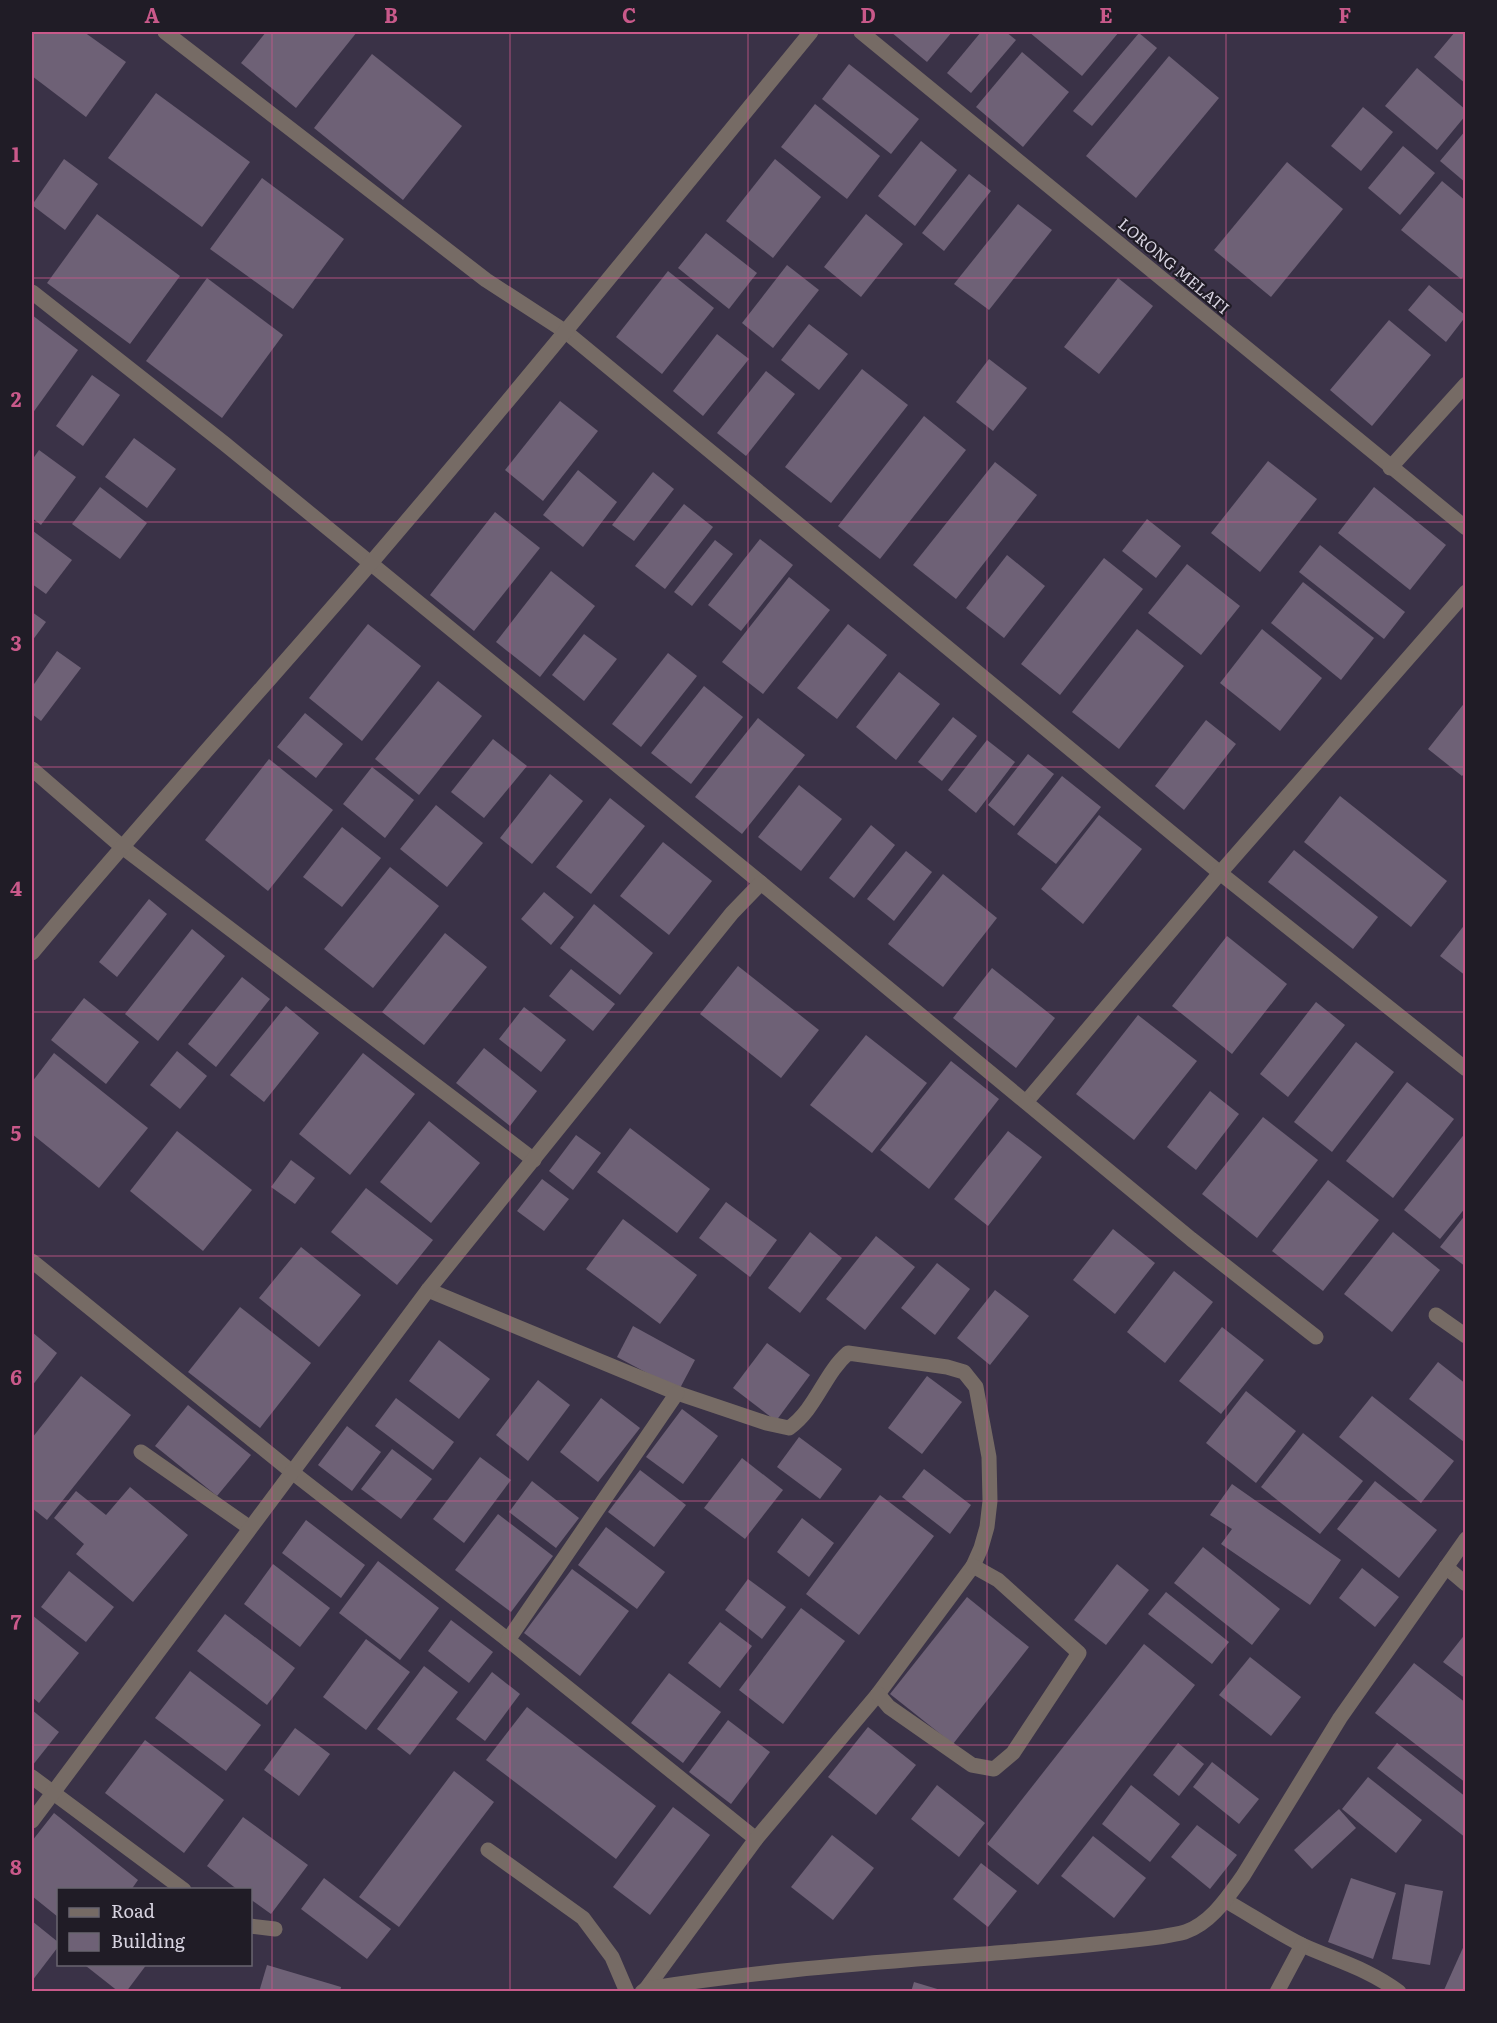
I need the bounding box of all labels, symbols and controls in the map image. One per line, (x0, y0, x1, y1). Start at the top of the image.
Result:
text: A (144, 0, 160, 29)
text: B (384, 0, 398, 29)
text: C (622, 0, 636, 29)
text: D (860, 0, 876, 29)
text: E (1099, 0, 1113, 29)
text: F (1339, 0, 1352, 29)
text: 1 (12, 138, 20, 168)
street label: LORONG MELATI (1114, 211, 1235, 319)
text: 2 (11, 383, 22, 413)
text: 3 (10, 627, 22, 657)
text: 4 (10, 872, 22, 902)
text: 5 (11, 1117, 22, 1147)
text: 6 (10, 1361, 22, 1391)
text: 7 (11, 1606, 22, 1636)
text: 8 (10, 1851, 22, 1881)
legend (57, 1888, 252, 1966)
text: Road (111, 1897, 155, 1924)
text: Building (111, 1927, 186, 1954)

